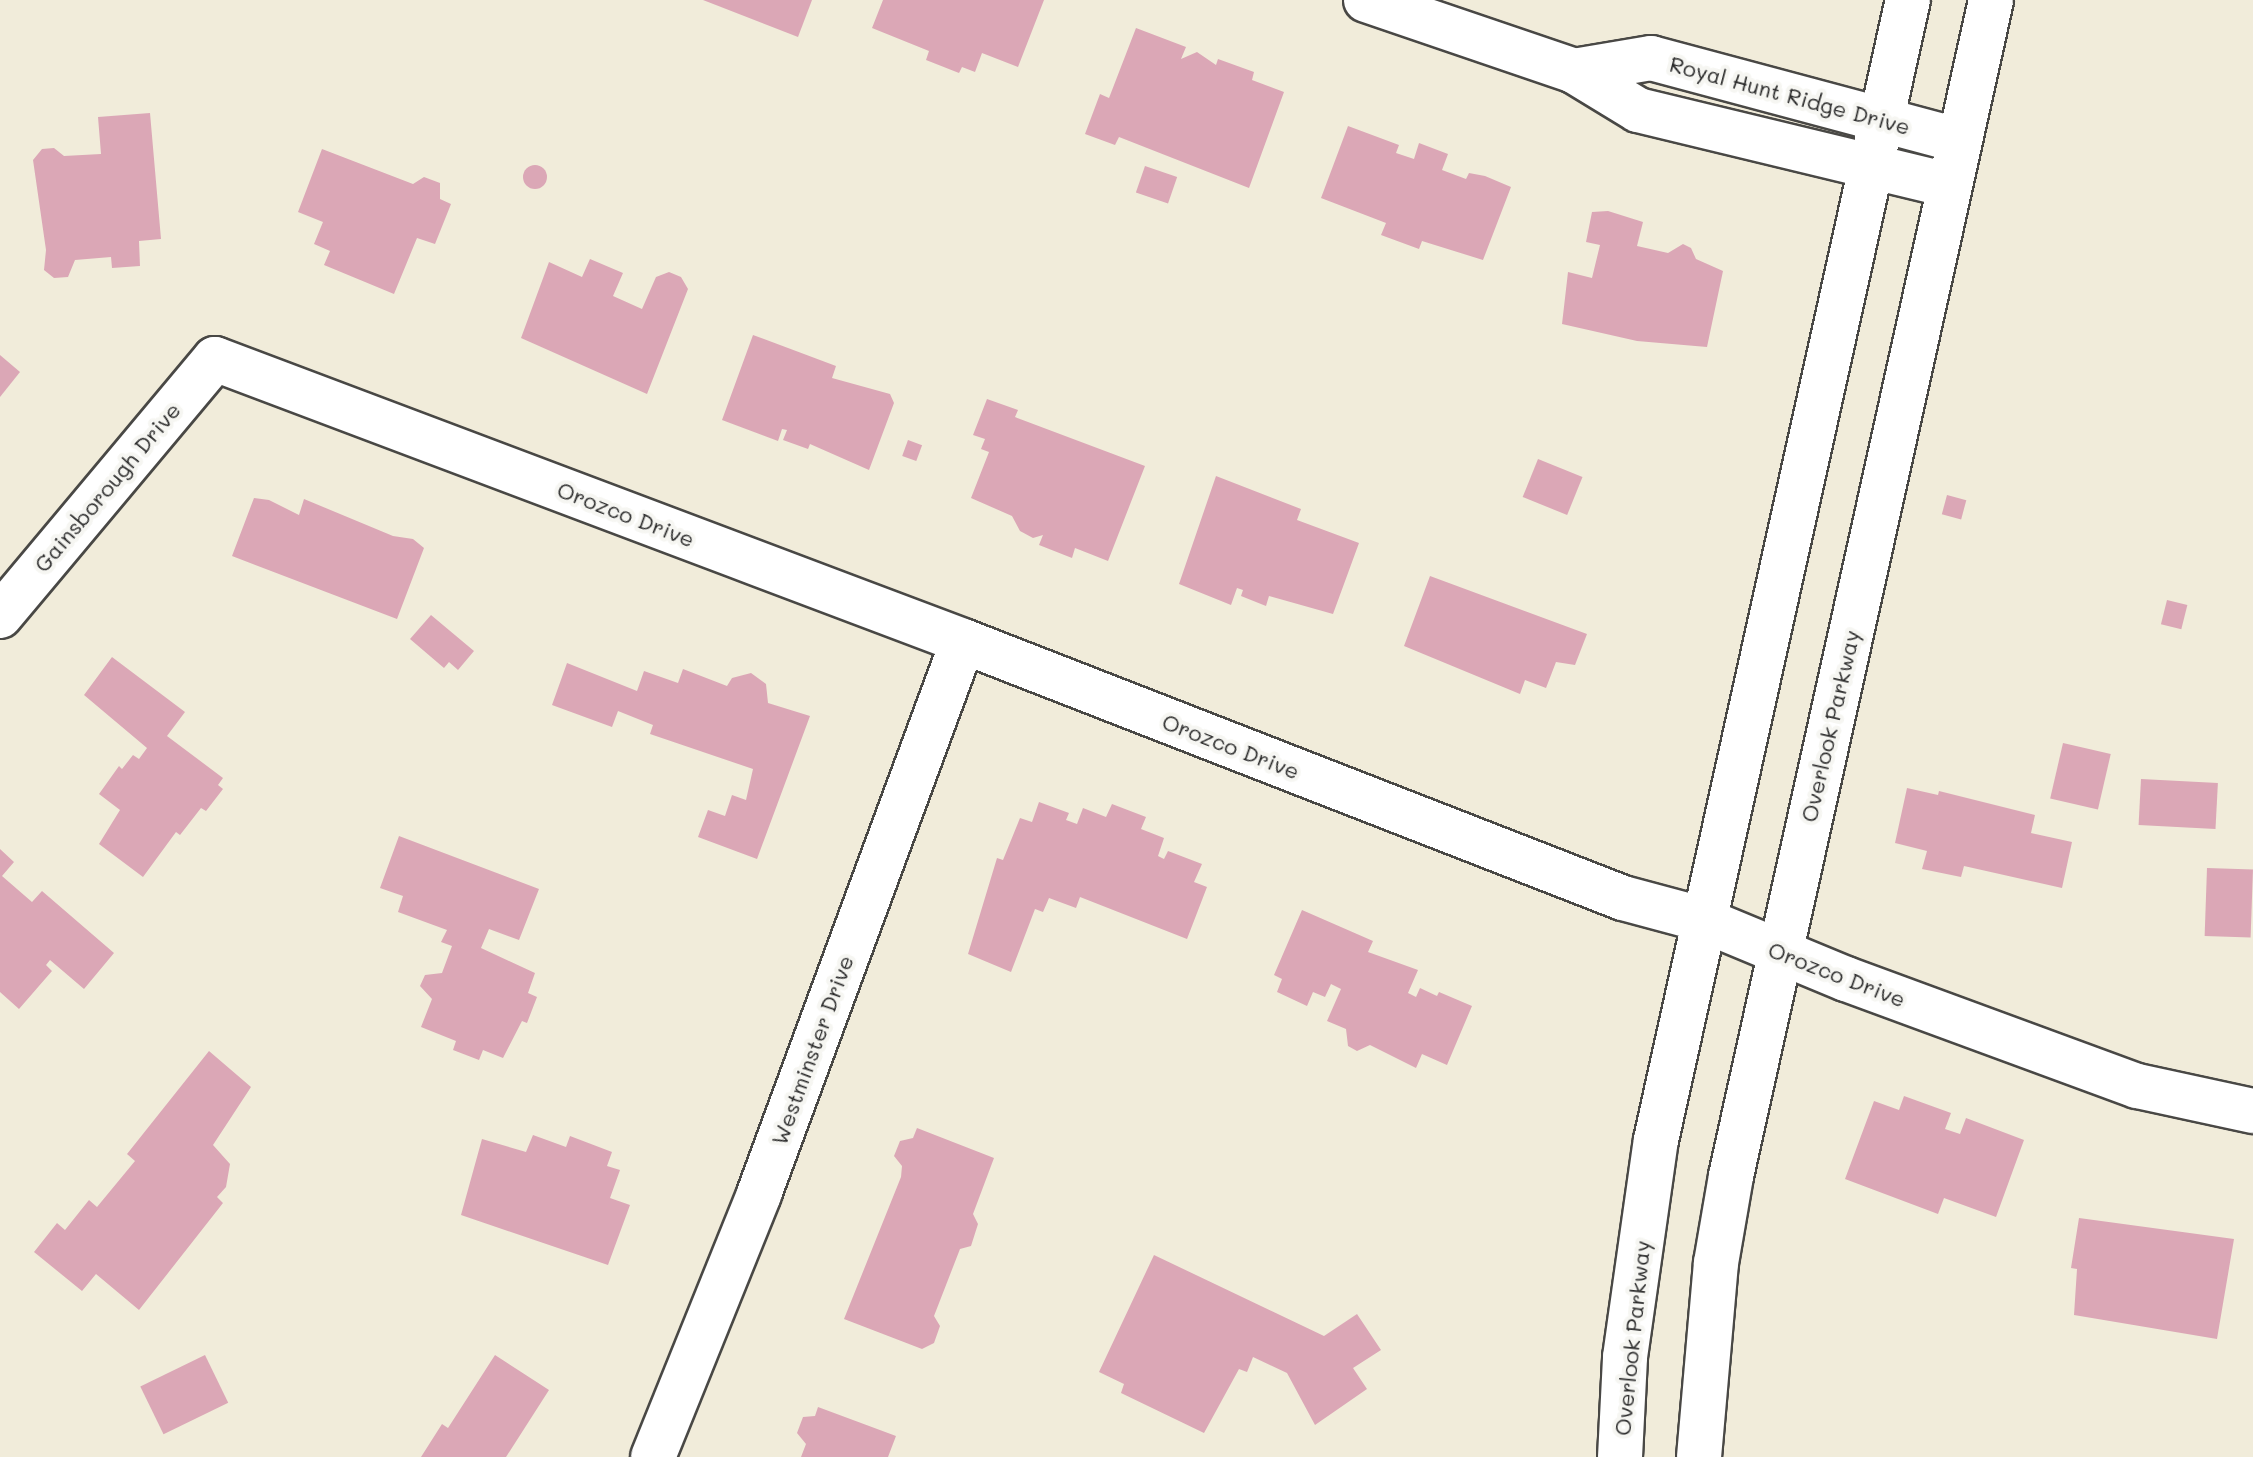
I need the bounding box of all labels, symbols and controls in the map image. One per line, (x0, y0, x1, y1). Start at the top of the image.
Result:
street label: Royal Hunt Ridge Drive (1667, 50, 1913, 140)
street label: Gainsborough Drive (28, 397, 186, 577)
street label: Orozco Drive (554, 476, 698, 552)
street label: Overlook Parkway (1795, 627, 1865, 825)
street label: Orozco Drive (1159, 708, 1303, 784)
street label: Orozco Drive (1765, 936, 1909, 1012)
street label: Westminster Drive (765, 952, 859, 1148)
street label: Overlook Parkway (1609, 1239, 1655, 1437)

